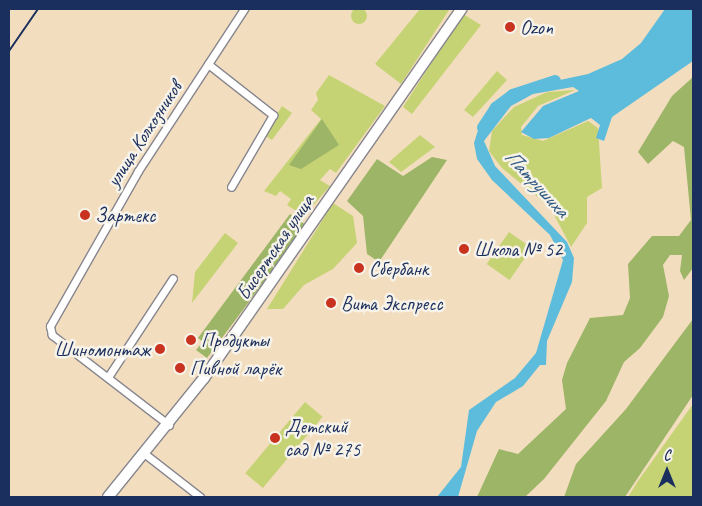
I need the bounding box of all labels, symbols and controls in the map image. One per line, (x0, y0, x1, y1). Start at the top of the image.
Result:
place label: Ozon (520, 15, 553, 39)
marker: Ozon (504, 21, 516, 33)
street label: улица Колхозников (101, 77, 187, 191)
water label: Патрушиха (499, 144, 575, 222)
street label: Бисертская улица (231, 189, 319, 305)
place label: Зартекс (95, 203, 155, 227)
marker: Зартекс (79, 209, 91, 221)
place label: Школа № 52 (474, 237, 562, 261)
marker: Школа № 52 (458, 243, 470, 255)
place label: Сбербанк (369, 256, 428, 280)
marker: Сбербанк (353, 262, 365, 274)
place label: Вита Экспресс (341, 291, 442, 315)
marker: Вита Экспресс (325, 297, 337, 309)
place label: Продукты (201, 328, 269, 352)
marker: Продукты (185, 334, 197, 346)
place label: Шиномонтаж (54, 337, 150, 361)
marker: Шиномонтаж (154, 343, 166, 355)
place label: Пивной ларёк (190, 356, 281, 380)
marker: Пивной ларёк (174, 362, 186, 374)
place label: Детский сад № 275 (285, 414, 360, 461)
marker: Детский сад № 275 (269, 432, 281, 444)
north arrow (642, 446, 692, 496)
text: С (664, 447, 670, 464)

